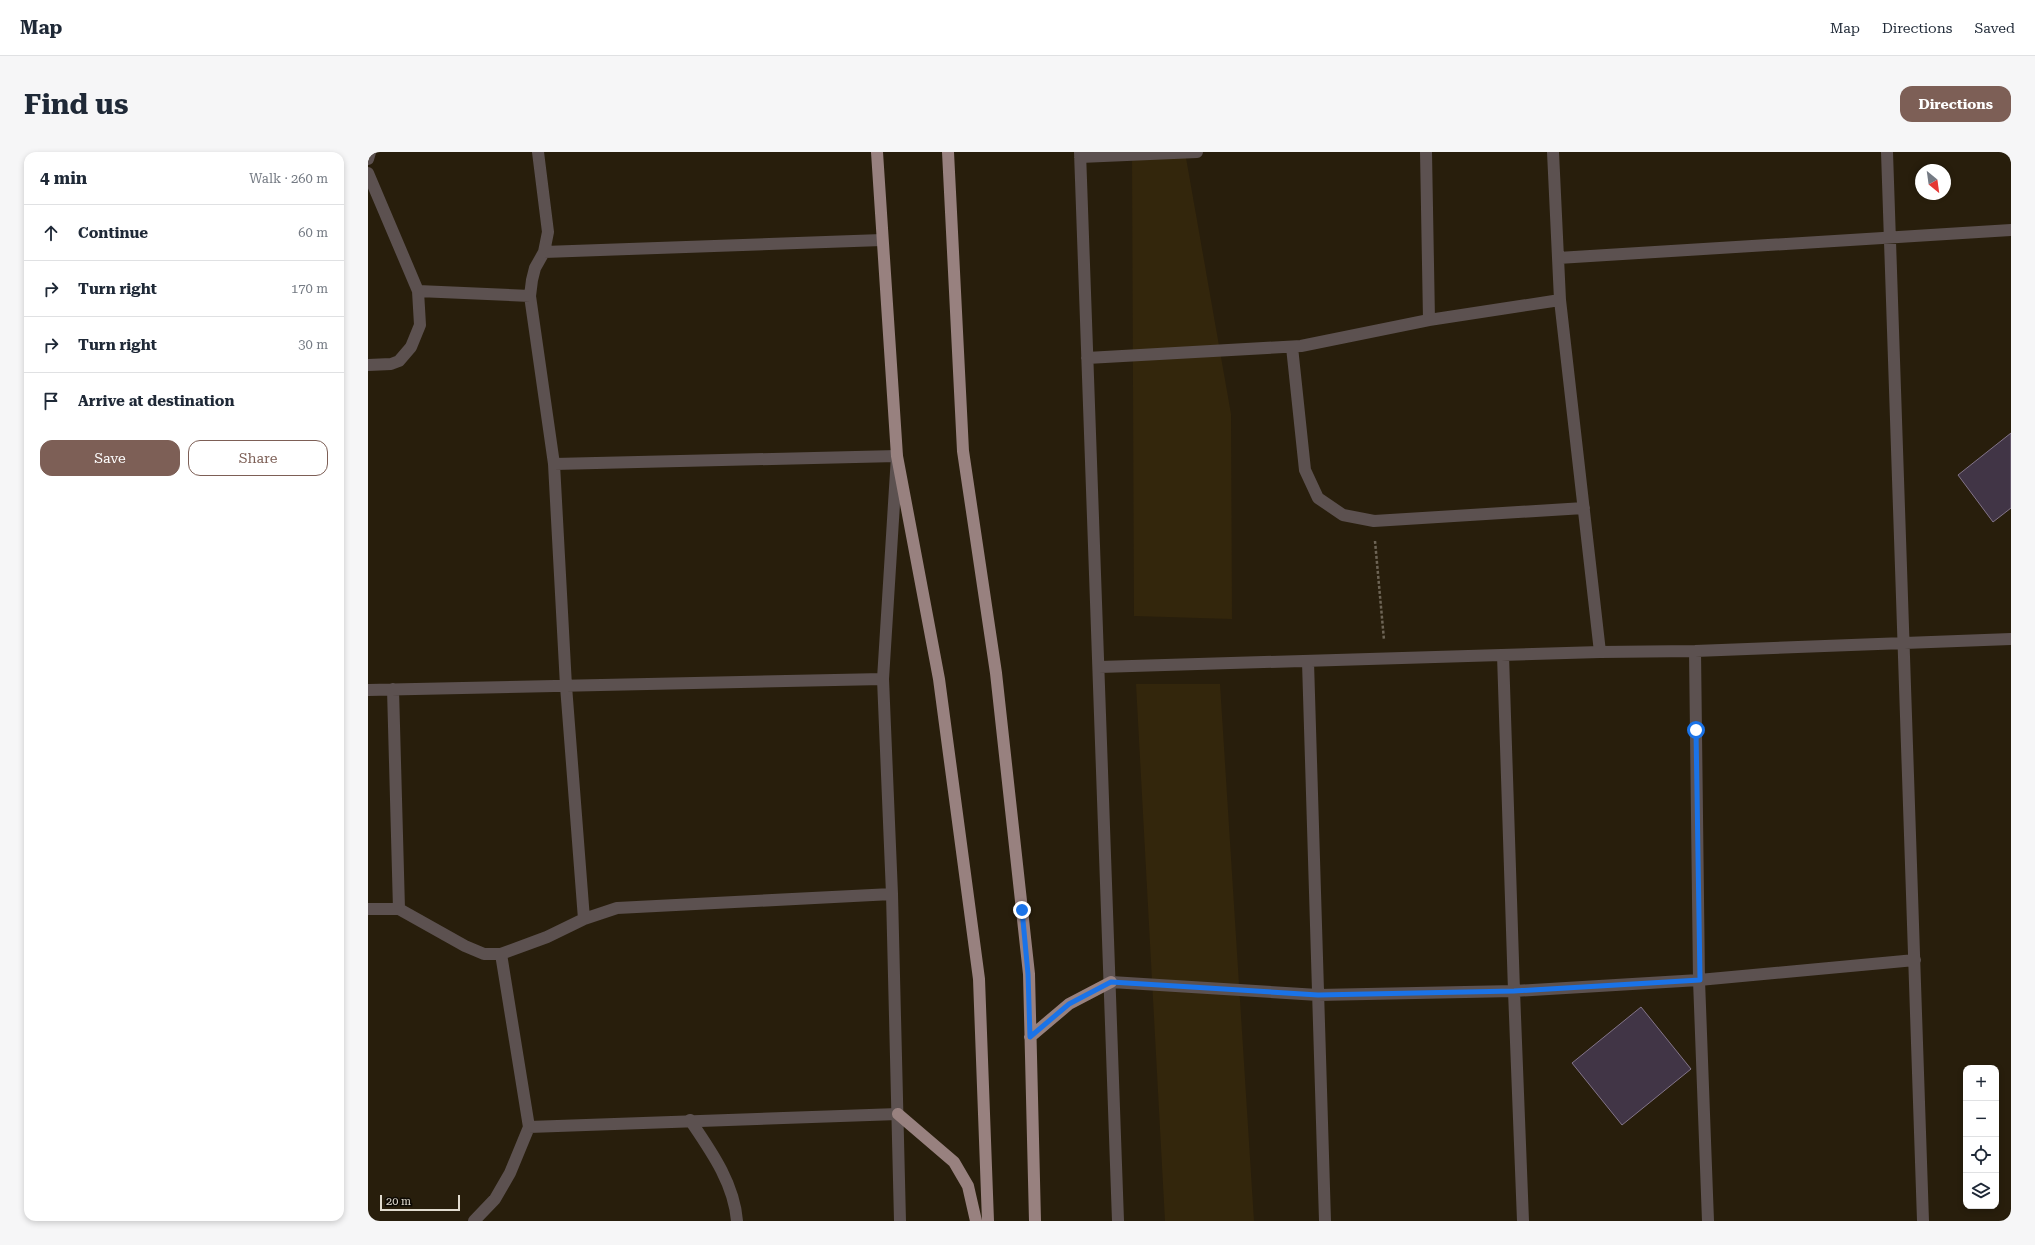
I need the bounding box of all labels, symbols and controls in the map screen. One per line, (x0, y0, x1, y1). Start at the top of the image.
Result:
text: Map (20, 16, 62, 39)
text: Map (1830, 20, 1860, 36)
text: Directions (1882, 20, 1952, 36)
text: Saved (1974, 20, 2015, 36)
button: Directions (1900, 86, 2011, 122)
text: Find us (24, 88, 128, 121)
north arrow (1915, 164, 1951, 200)
text: 4 min (40, 168, 87, 188)
text: Walk · 260 m (249, 171, 328, 186)
icon: ahead (40, 222, 62, 244)
text: Continue (78, 224, 148, 242)
text: 60 m (298, 225, 328, 240)
icon: right (40, 278, 62, 300)
text: Turn right (78, 280, 157, 298)
text: 170 m (291, 281, 328, 296)
icon: right (40, 334, 62, 356)
text: Turn right (78, 336, 157, 354)
text: 30 m (298, 337, 328, 352)
icon: arrive (40, 390, 62, 412)
text: Arrive at destination (78, 392, 234, 410)
button: Save (40, 440, 180, 476)
button: Share (188, 440, 328, 476)
route start (1687, 721, 1705, 739)
route end (1013, 901, 1031, 919)
map controls (1963, 1065, 1999, 1209)
button: + (1963, 1065, 1999, 1101)
button: − (1963, 1101, 1999, 1137)
button: locate (1963, 1137, 1999, 1173)
button: layers (1963, 1173, 1999, 1209)
scale bar (380, 1193, 460, 1212)
text: 20 m (386, 1195, 411, 1208)

